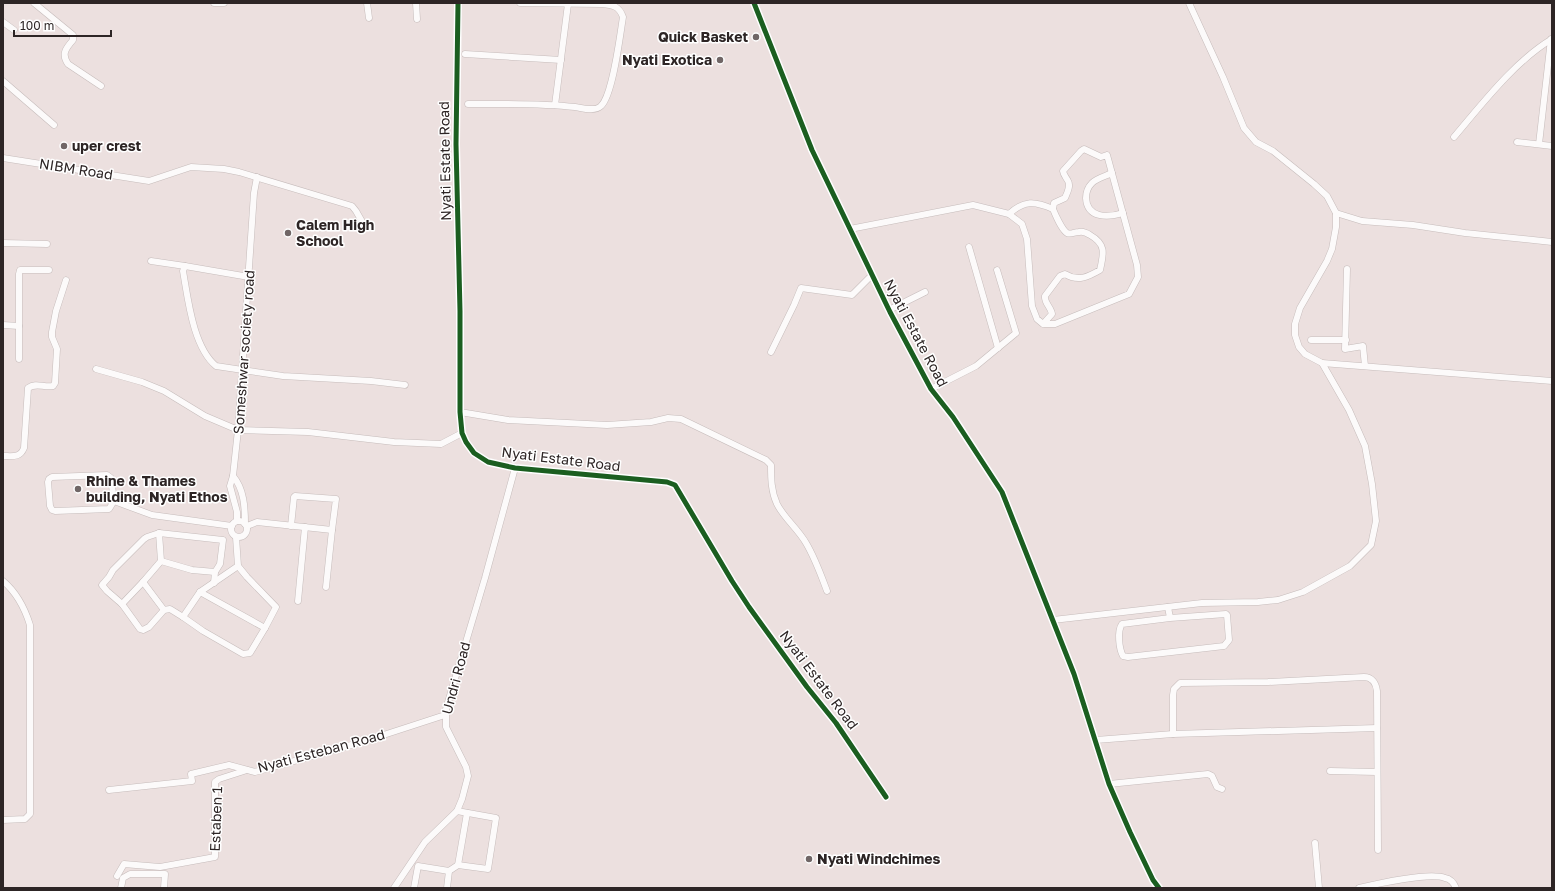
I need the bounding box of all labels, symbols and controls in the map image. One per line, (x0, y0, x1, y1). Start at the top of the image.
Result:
scale bar (14, 12, 111, 38)
text: 100 m (20, 18, 54, 33)
place label: Quick Basket (658, 28, 748, 45)
marker: Quick Basket (751, 32, 761, 42)
place label: Nyati Exotica (622, 51, 712, 68)
marker: Nyati Exotica (715, 55, 725, 65)
street label: Nyati Estate Road (435, 101, 454, 221)
place label: uper crest (72, 137, 141, 154)
marker: uper crest (59, 141, 69, 151)
street label: NIBM Road (38, 154, 114, 183)
place label: Calem High School (296, 216, 374, 249)
marker: Calem High School (283, 228, 293, 238)
street label: Someshwar society road (229, 269, 258, 435)
street label: Nyati Estate Road (881, 276, 952, 390)
street label: Nyati Estate Road (501, 443, 621, 474)
place label: Rhine & Thames building, Nyati Ethos (86, 472, 228, 505)
marker: Rhine & Thames building, Nyati Ethos (73, 484, 83, 494)
street label: Nyati Estate Road (777, 627, 862, 733)
street label: Undri Road (438, 640, 473, 716)
street label: Nyati Esteban Road (255, 725, 386, 776)
street label: Estaben 1 (206, 786, 225, 852)
place label: Nyati Windchimes (817, 850, 940, 867)
marker: Nyati Windchimes (804, 854, 814, 864)

